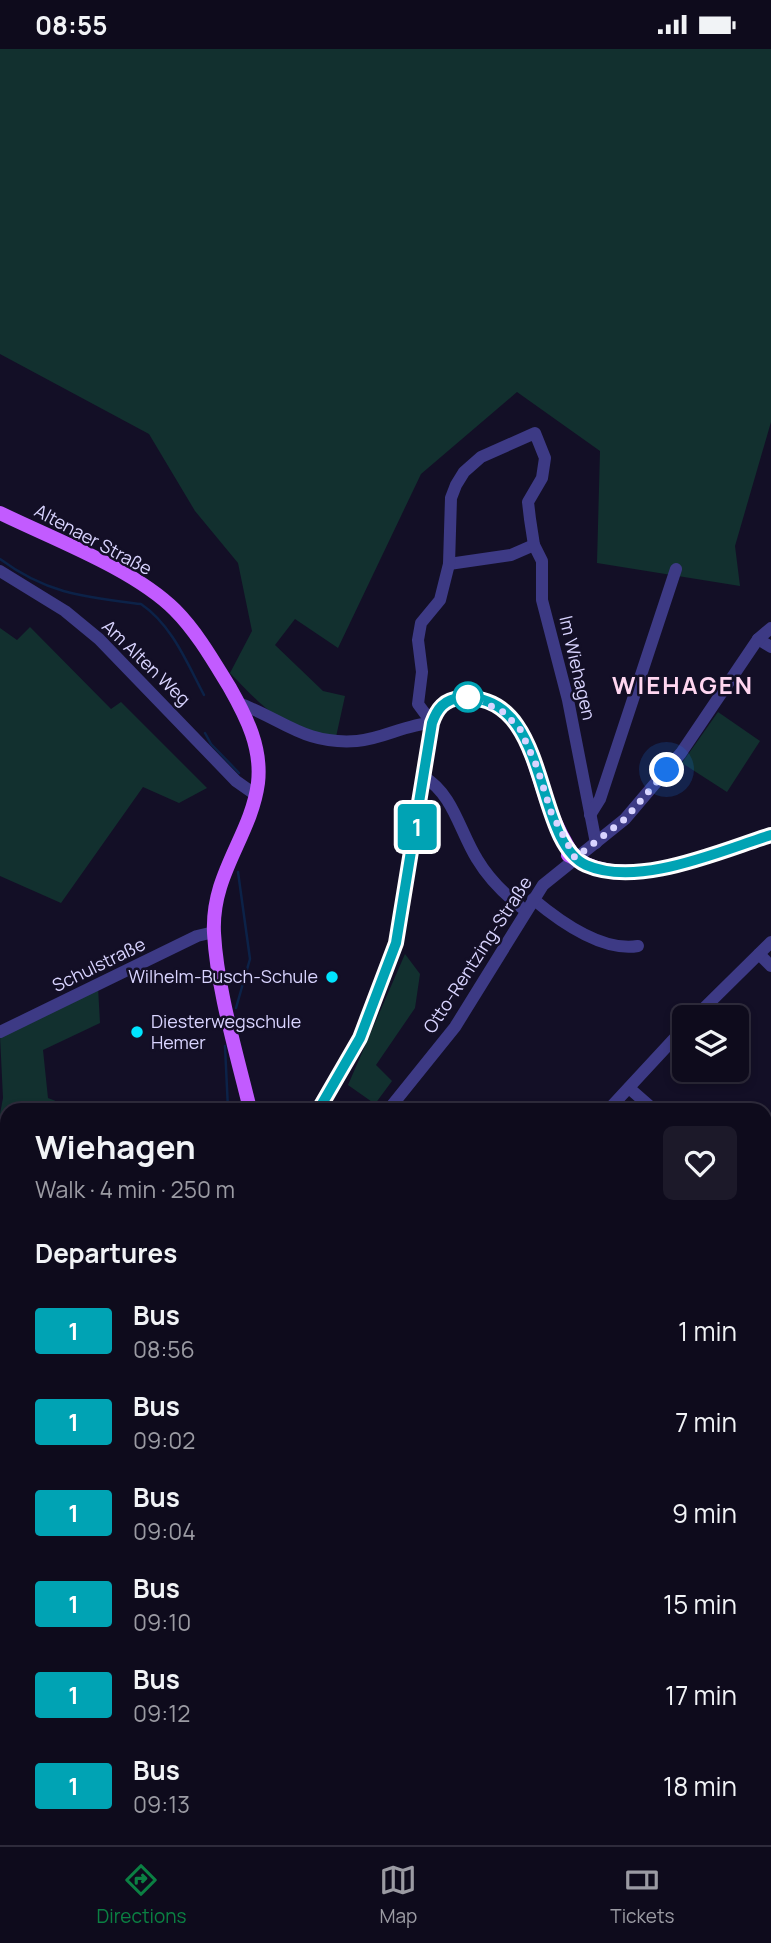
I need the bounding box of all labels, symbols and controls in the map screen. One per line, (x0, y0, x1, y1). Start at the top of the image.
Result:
text: 08:55 (35, 7, 107, 43)
street label: Altenaer Straße (31, 498, 156, 580)
street label: Im Wiehagen (554, 613, 602, 722)
street label: Am Alten Weg (97, 614, 196, 711)
district label: WIEHAGEN (612, 668, 754, 701)
unlabelled marker (453, 682, 483, 712)
your location (649, 752, 684, 787)
line badge: 1 (394, 804, 440, 850)
text: 1 (412, 810, 422, 843)
street label: Otto-Rentzing-Straße (417, 871, 537, 1038)
street label: Schulstraße (48, 931, 149, 997)
place label: Wilhelm-Busch-Schule (128, 964, 318, 988)
marker: Wilhelm-Busch-Schule (324, 969, 340, 985)
map controls (672, 1005, 749, 1082)
button: layers (672, 1005, 749, 1082)
place label: Diesterwegschule Hemer (151, 1009, 301, 1054)
marker: Diesterwegschule Hemer (129, 1024, 145, 1040)
text: Wiehagen (35, 1124, 196, 1169)
button: heart (663, 1126, 737, 1200)
text: Walk · 4 min · 250 m (35, 1173, 235, 1205)
text: Departures (35, 1235, 177, 1271)
text: Bus (133, 1297, 180, 1333)
text: 1 min (678, 1313, 737, 1349)
text: 1 (68, 1314, 79, 1347)
text: 08:56 (133, 1333, 195, 1365)
text: Bus (133, 1388, 180, 1424)
text: 7 min (675, 1404, 737, 1440)
text: 1 (68, 1405, 79, 1438)
text: 09:02 (133, 1424, 195, 1456)
text: Bus (133, 1479, 180, 1515)
text: 9 min (672, 1495, 737, 1531)
text: 1 (68, 1496, 79, 1529)
text: 09:04 (133, 1515, 196, 1547)
text: Bus (133, 1570, 180, 1606)
text: 15 min (663, 1586, 737, 1622)
text: 1 (68, 1587, 79, 1620)
text: 09:10 (133, 1606, 191, 1638)
text: Bus (133, 1661, 180, 1697)
text: 17 min (665, 1677, 737, 1713)
text: 1 (68, 1678, 79, 1711)
text: 09:12 (133, 1697, 190, 1729)
text: Bus (133, 1752, 180, 1788)
text: 18 min (663, 1768, 737, 1804)
text: 1 (68, 1769, 79, 1802)
text: 09:13 (133, 1788, 190, 1820)
tab: Directions (96, 1861, 186, 1929)
tab: Map (379, 1861, 417, 1929)
tab: Tickets (610, 1861, 675, 1929)

